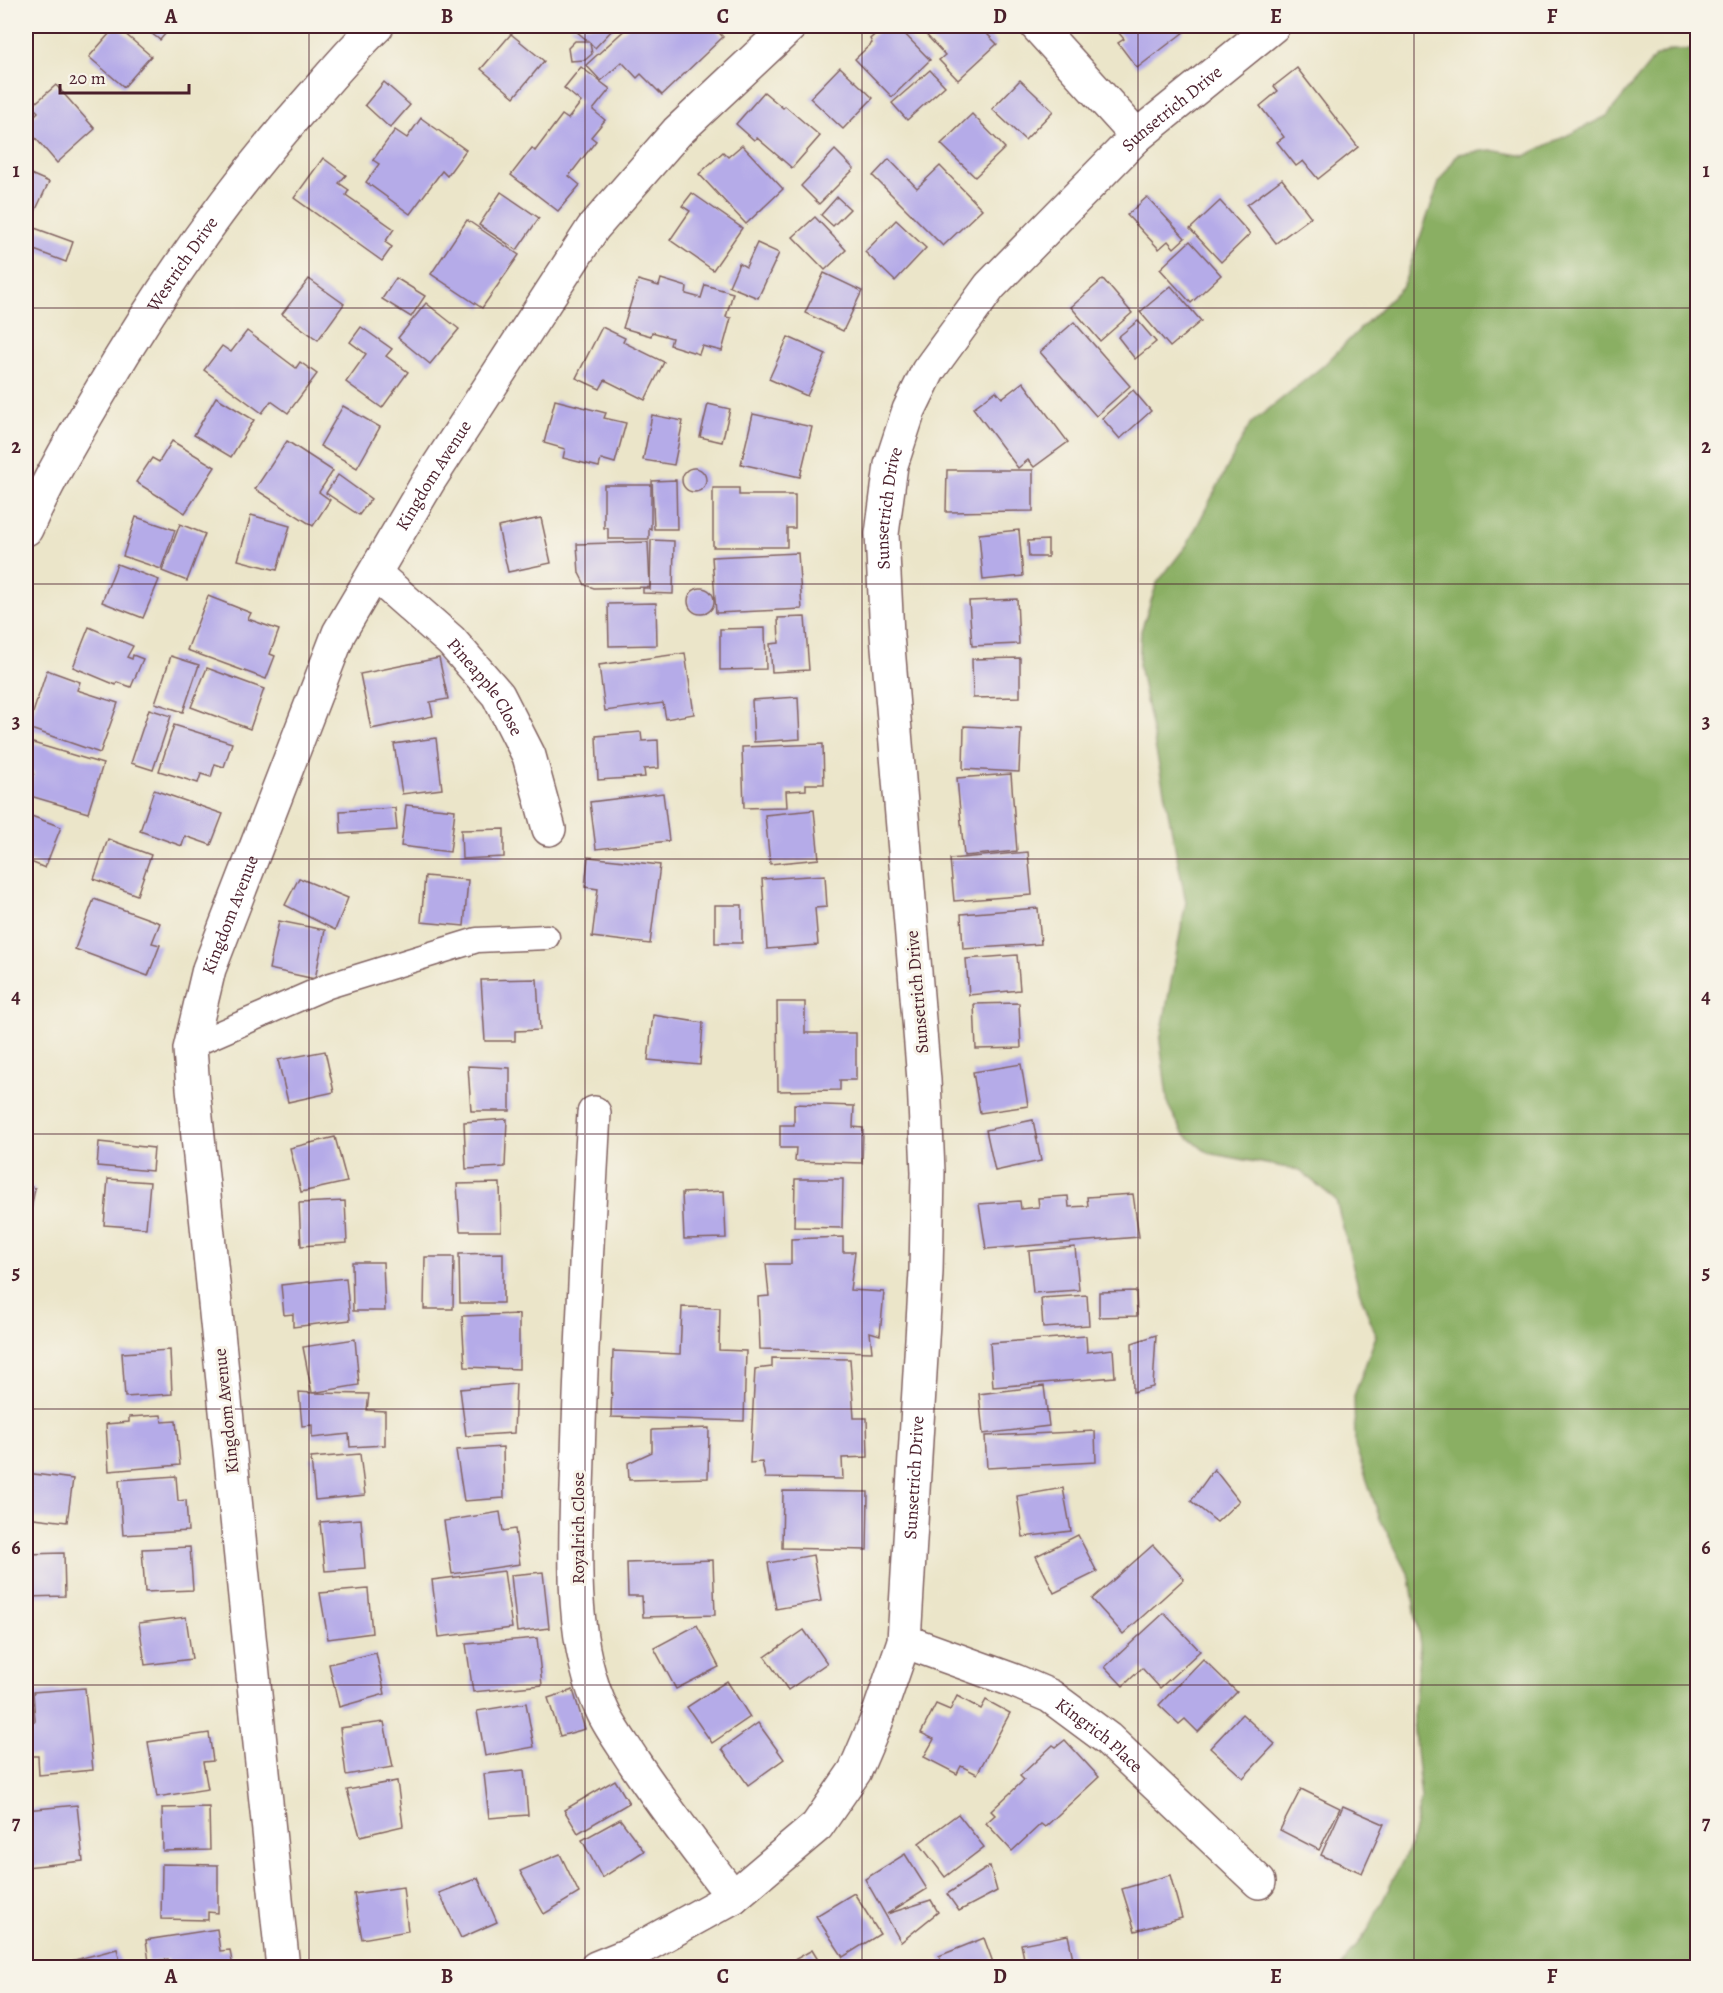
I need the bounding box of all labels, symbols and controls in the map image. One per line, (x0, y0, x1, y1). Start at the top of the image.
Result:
text: A (164, 3, 178, 30)
text: B (441, 3, 453, 30)
text: C (717, 3, 729, 30)
text: D (993, 3, 1007, 30)
text: E (1270, 3, 1282, 30)
text: F (1547, 3, 1558, 30)
scale bar (60, 57, 189, 95)
street label: Sunsetrich Drive (1116, 60, 1227, 157)
text: 20 m (69, 66, 106, 90)
text: 1 (12, 157, 20, 184)
text: 1 (1702, 157, 1710, 184)
street label: Westrich Drive (141, 212, 223, 317)
street label: Kingdom Avenue (390, 415, 477, 535)
text: 2 (11, 433, 21, 460)
text: 2 (1701, 433, 1711, 460)
street label: Sunsetrich Drive (870, 444, 908, 570)
street label: Pineapple Close (442, 633, 529, 740)
text: 3 (12, 708, 20, 735)
text: 3 (1702, 708, 1710, 735)
street label: Kingdom Avenue (196, 852, 264, 978)
street label: Sunsetrich Drive (900, 929, 934, 1055)
text: 4 (11, 983, 21, 1010)
text: 4 (1701, 983, 1711, 1010)
text: 5 (12, 1259, 20, 1286)
text: 5 (1702, 1259, 1710, 1286)
street label: Kingdom Avenue (207, 1347, 245, 1475)
street label: Sunsetrich Drive (898, 1415, 929, 1540)
street label: Royalrich Close (566, 1472, 590, 1584)
text: 6 (11, 1534, 21, 1561)
text: 6 (1701, 1534, 1711, 1561)
street label: Kingrich Place (1051, 1692, 1148, 1778)
text: 7 (12, 1809, 21, 1836)
text: 7 (1702, 1809, 1711, 1836)
text: A (164, 1963, 178, 1990)
text: B (441, 1963, 453, 1990)
text: C (717, 1963, 729, 1990)
text: D (993, 1963, 1007, 1990)
text: E (1270, 1963, 1282, 1990)
text: F (1547, 1963, 1558, 1990)

